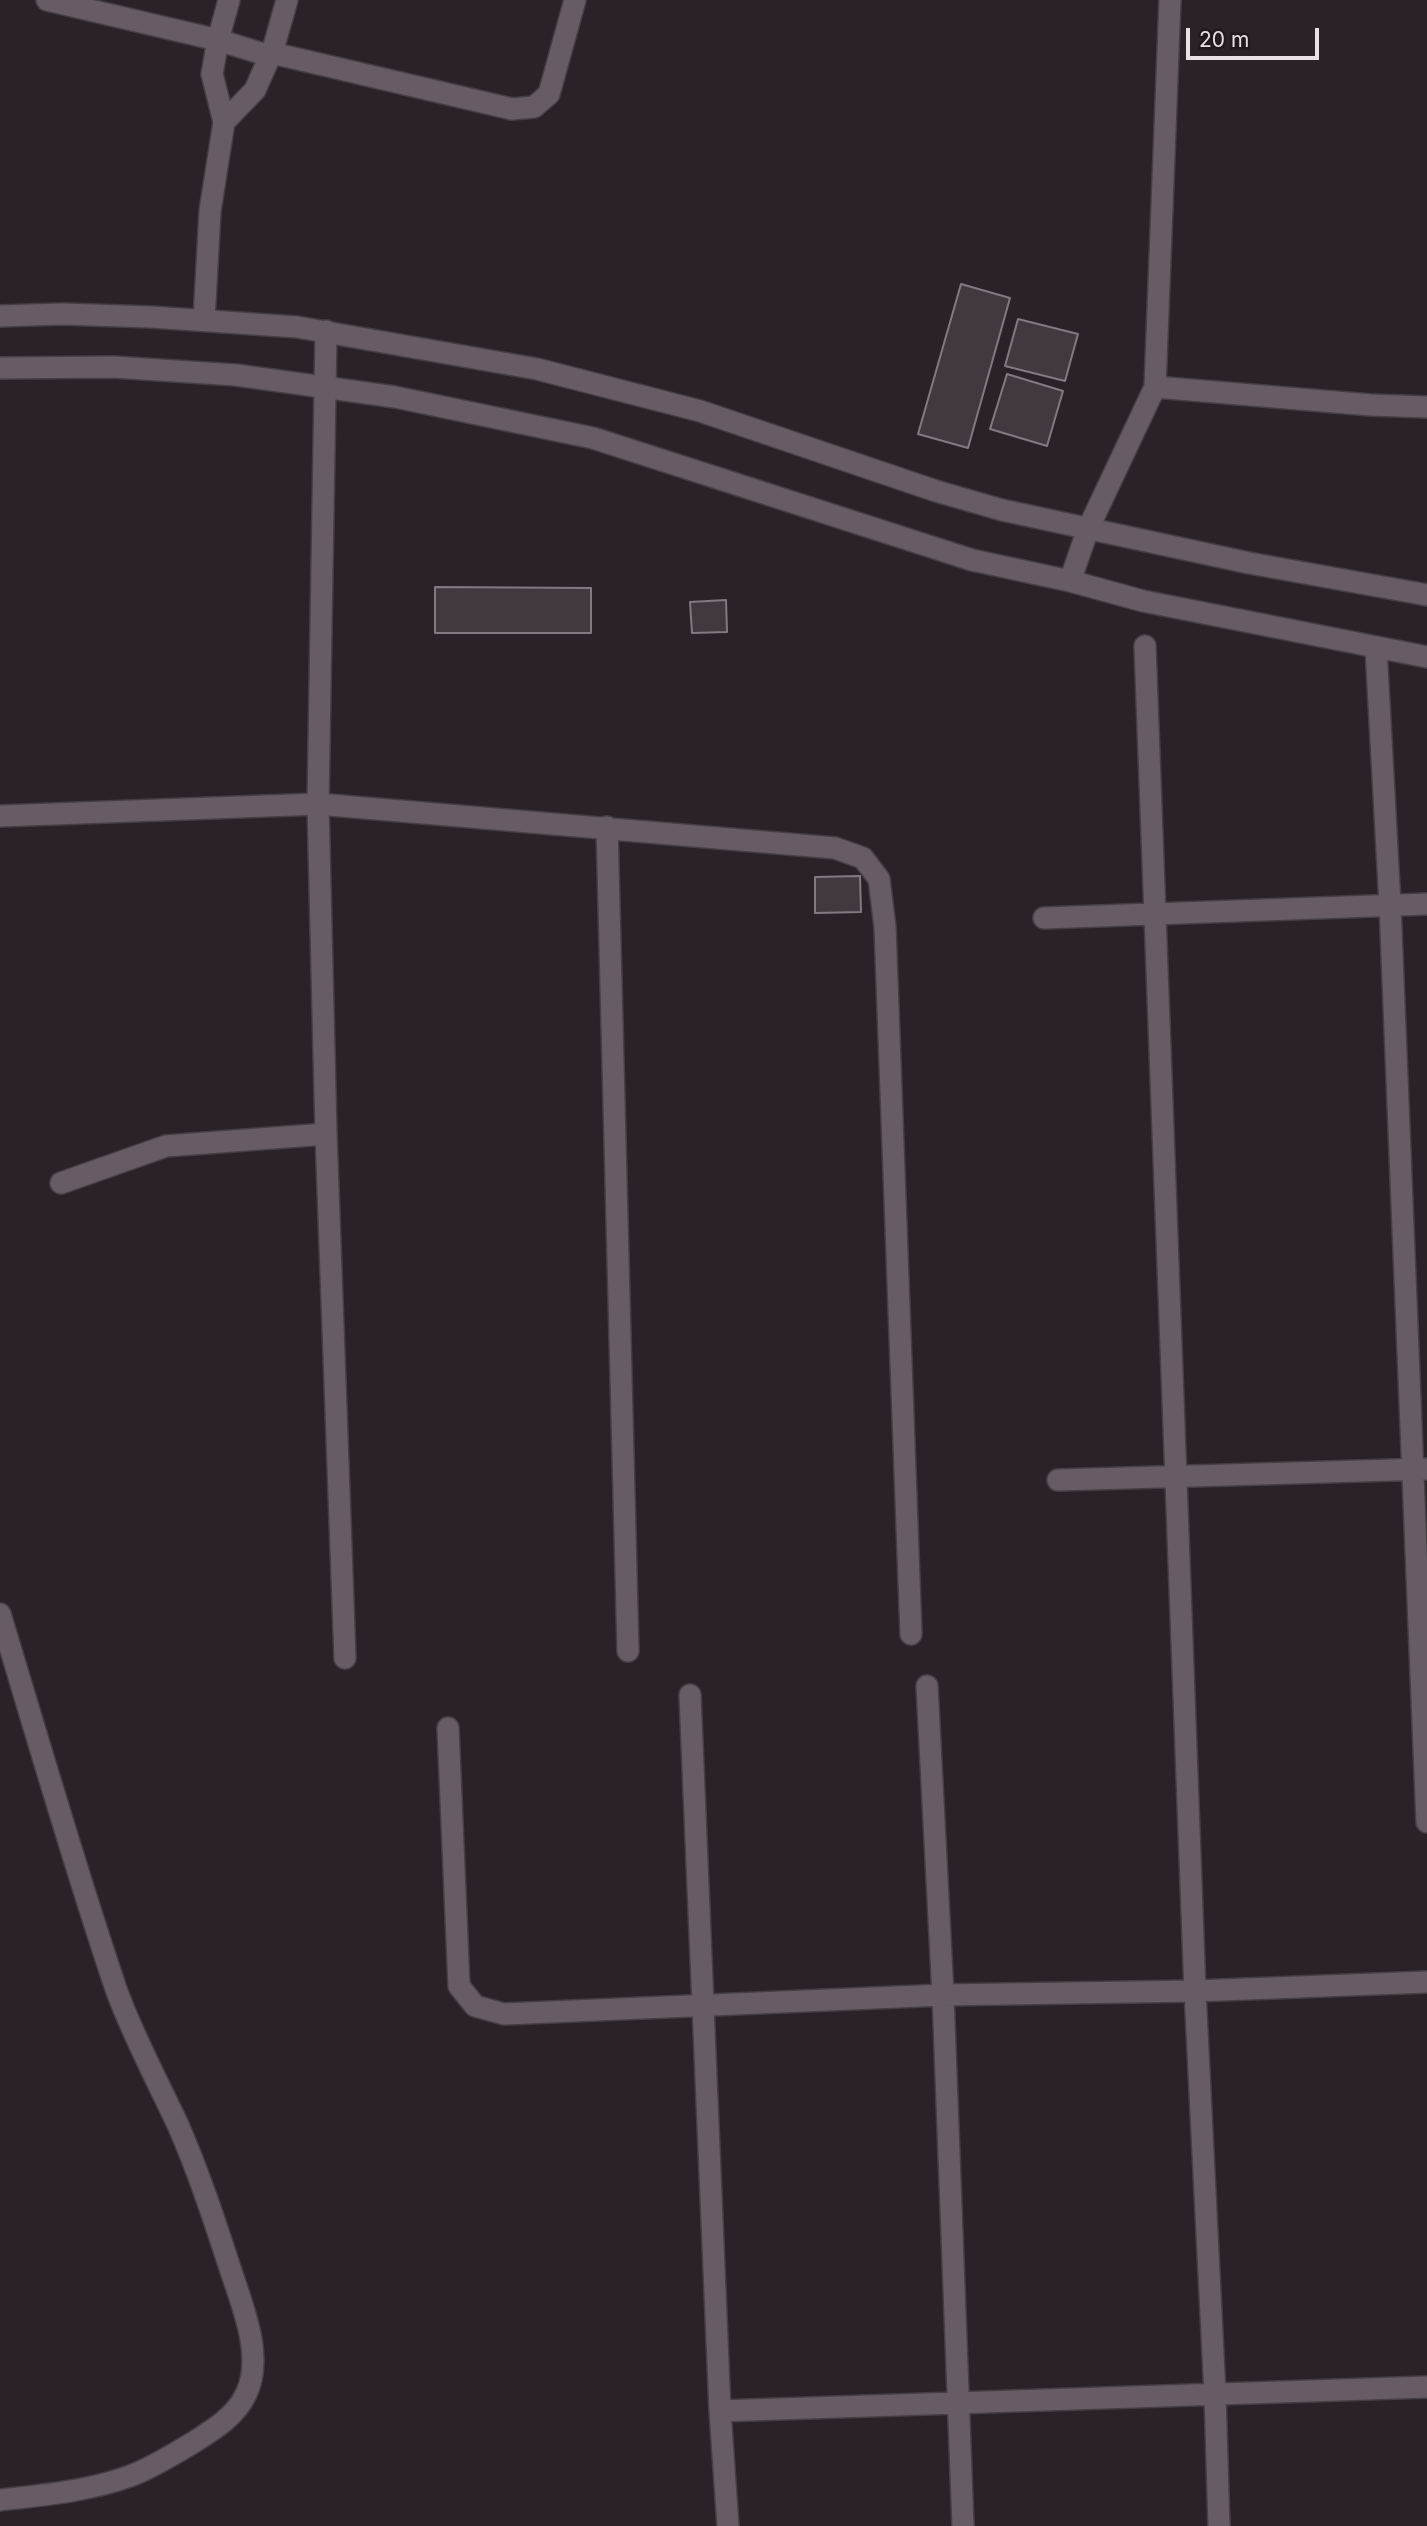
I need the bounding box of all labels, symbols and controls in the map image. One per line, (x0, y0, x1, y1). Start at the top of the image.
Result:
scale bar (1189, 14, 1322, 58)
text: 20 m (1199, 27, 1249, 52)

